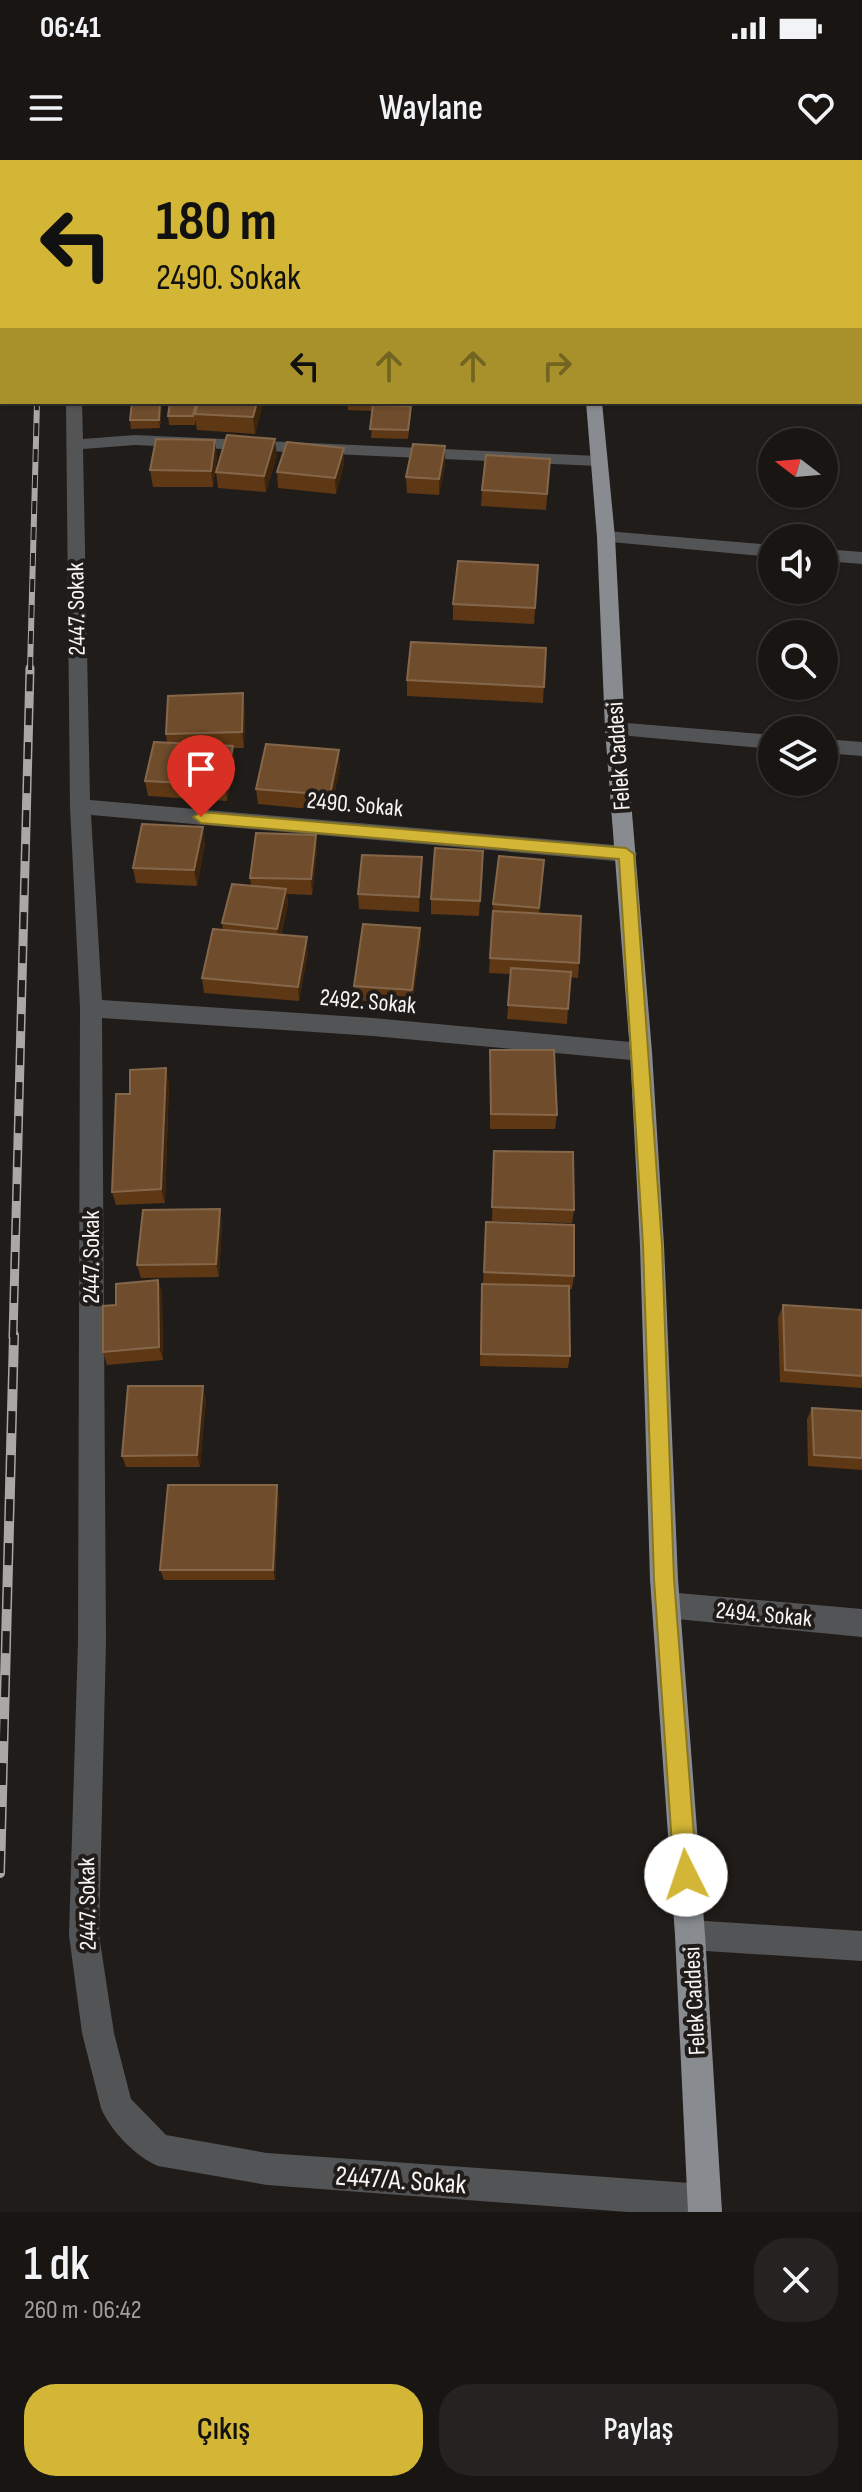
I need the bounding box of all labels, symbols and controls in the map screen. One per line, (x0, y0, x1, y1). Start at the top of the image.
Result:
text: 06:41 (40, 10, 101, 46)
icon: menu (24, 86, 68, 130)
icon: heart (794, 86, 838, 130)
text: Waylane (379, 87, 483, 130)
text: 180 m (156, 189, 277, 256)
icon: left (24, 192, 128, 296)
text: 2490. Sokak (156, 257, 301, 300)
icon: left (283, 344, 327, 388)
icon: ahead (367, 344, 411, 388)
icon: ahead (451, 344, 495, 388)
icon: right (535, 344, 579, 388)
north arrow (758, 428, 838, 508)
map controls (758, 428, 838, 796)
button: sound (758, 524, 838, 604)
street label: 2447. Sokak (61, 562, 92, 656)
button: search (758, 620, 838, 700)
street label: Felek Caddesi (600, 701, 637, 811)
button: layers (758, 716, 838, 796)
pin (167, 735, 235, 817)
icon: arrive (179, 747, 223, 791)
street label: 2490. Sokak (306, 786, 404, 823)
street label: 2492. Sokak (319, 983, 417, 1020)
street label: 2447. Sokak (77, 1210, 106, 1304)
street label: 2494. Sokak (715, 1596, 813, 1633)
position arrow (644, 1833, 728, 1917)
street label: 2447. Sokak (72, 1857, 103, 1951)
street label: Felek Caddesi (677, 1946, 712, 2056)
street label: 2447/A. Sokak (334, 2159, 468, 2202)
text: 1 dk (24, 2236, 89, 2293)
button: close (754, 2238, 838, 2322)
text: 260 m · 06:42 (24, 2295, 142, 2326)
button: Çıkış (24, 2384, 423, 2476)
button: Paylaş (439, 2384, 838, 2476)

